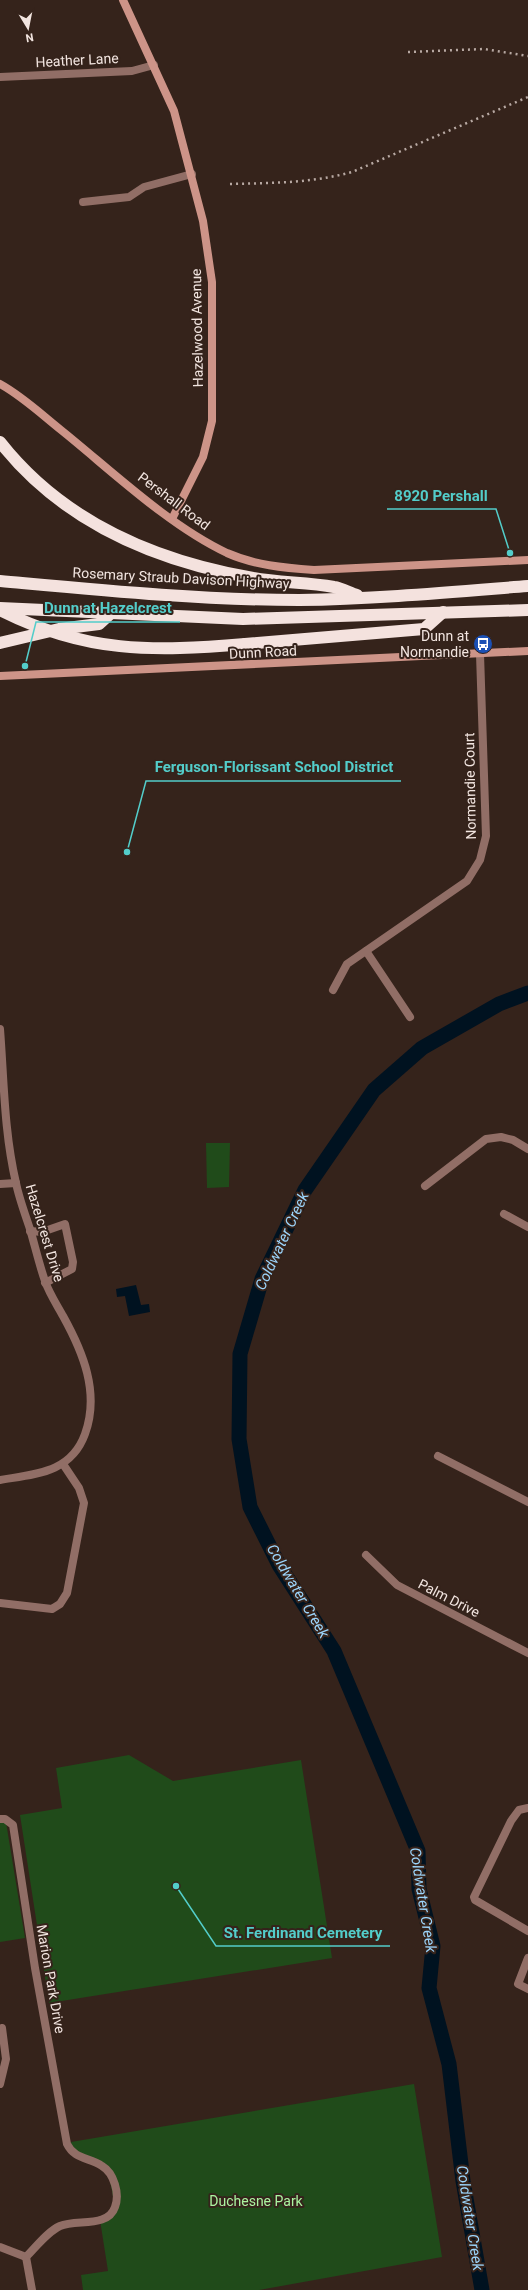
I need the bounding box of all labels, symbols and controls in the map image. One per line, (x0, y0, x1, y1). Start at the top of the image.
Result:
north arrow (8, 8, 48, 48)
text: N (24, 30, 35, 44)
street label: Heather Lane (35, 50, 119, 70)
street label: Hazelwood Avenue (188, 268, 206, 388)
street label: Pershall Road (135, 469, 213, 533)
callout: 8920 Pershall (387, 482, 496, 509)
text: 8920 Pershall (394, 487, 488, 505)
street label: Rosemary Straub Davison Highway (72, 564, 290, 592)
callout: Dunn at Hazelcrest (36, 595, 180, 622)
text: Dunn at Hazelcrest (44, 599, 172, 617)
place label: Dunn at Normandie (400, 628, 469, 660)
bus stop icon: Dunn at Normandie (472, 633, 494, 655)
street label: Dunn Road (229, 642, 297, 662)
street label: Normandie Court (461, 732, 479, 840)
callout: Ferguson-Florissant School District (146, 754, 401, 781)
text: Ferguson-Florissant School District (155, 758, 393, 776)
street label: Hazelcrest Drive (23, 1182, 67, 1284)
water label: Coldwater Creek (251, 1188, 313, 1293)
water label: Coldwater Creek (263, 1541, 333, 1642)
street label: Palm Drive (416, 1576, 482, 1620)
water label: Coldwater Creek (406, 1846, 440, 1955)
callout: St. Ferdinand Cemetery (216, 1919, 390, 1946)
street label: Marion Park Drive (34, 1923, 68, 2035)
text: St. Ferdinand Cemetery (224, 1924, 383, 1942)
water label: Coldwater Creek (453, 2164, 487, 2273)
park label: Duchesne Park (209, 2193, 304, 2209)

